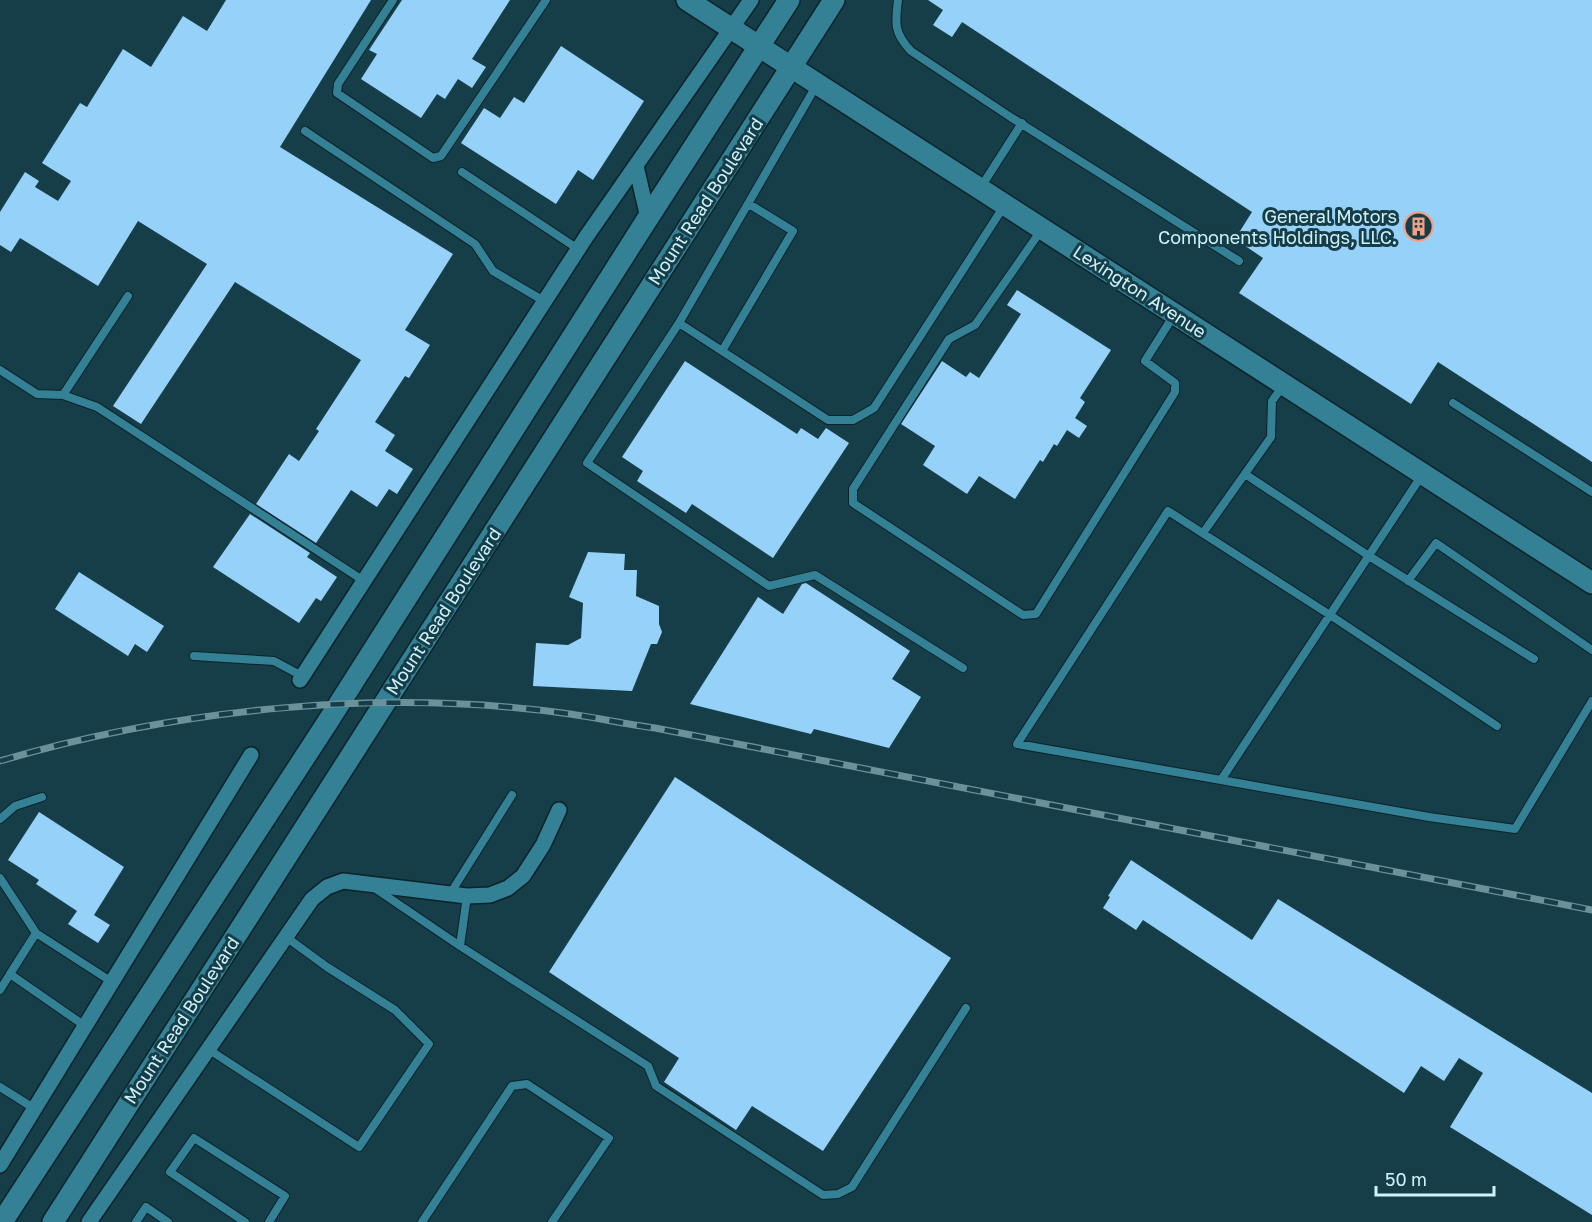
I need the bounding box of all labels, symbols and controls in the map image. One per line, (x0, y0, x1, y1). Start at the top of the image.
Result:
street label: Mount Read Boulevard (643, 113, 767, 289)
place label: General Motors Components Holdings, LLC. (1158, 205, 1397, 248)
building icon: General Motors Components Holdings, LLC. (1402, 210, 1434, 242)
street label: Lexington Avenue (1069, 240, 1211, 342)
street label: Mount Read Boulevard (381, 523, 505, 699)
street label: Mount Read Boulevard (119, 932, 243, 1108)
scale bar (1376, 1159, 1494, 1197)
text: 50 m (1385, 1168, 1427, 1190)

